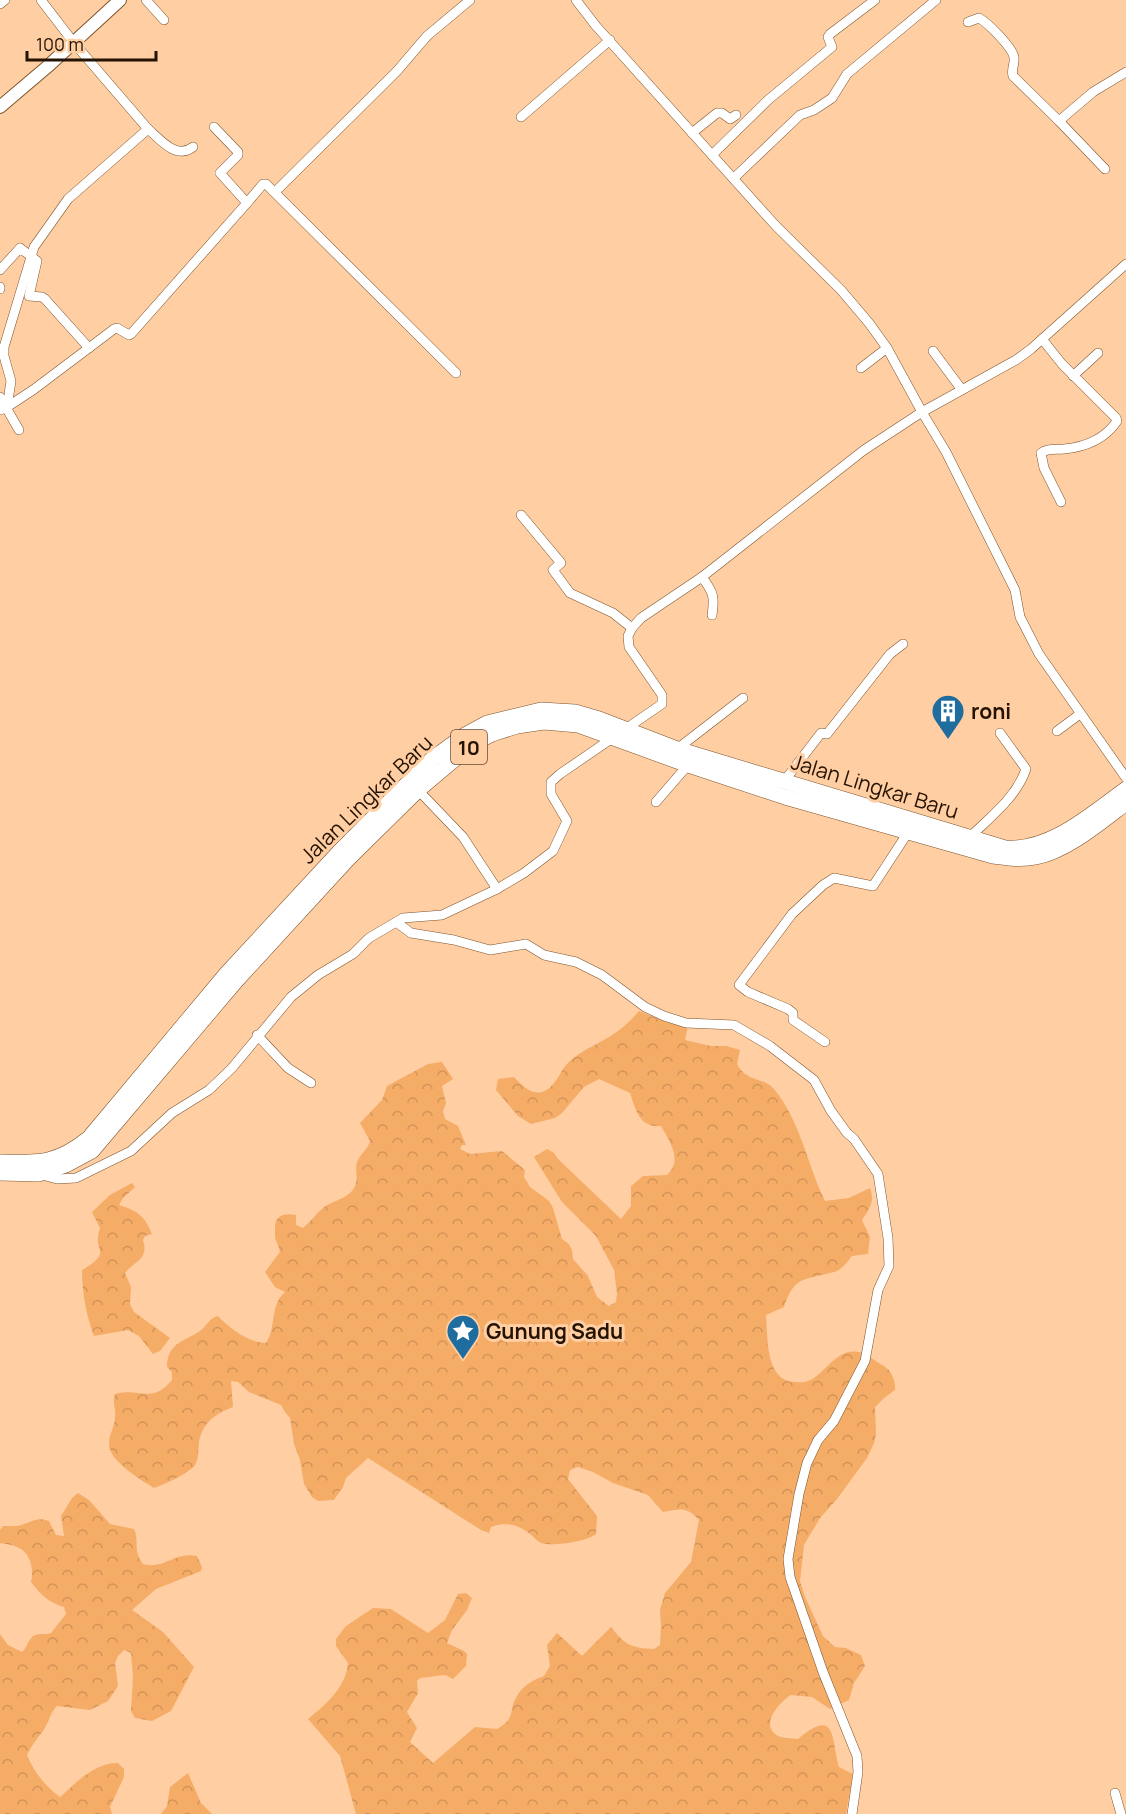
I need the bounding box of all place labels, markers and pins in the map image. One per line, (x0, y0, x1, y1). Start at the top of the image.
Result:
building icon: roni (930, 693, 966, 740)
place label: roni (971, 697, 1011, 725)
place icon: Gunung Sadu (445, 1313, 481, 1360)
place label: Gunung Sadu (486, 1317, 623, 1345)

